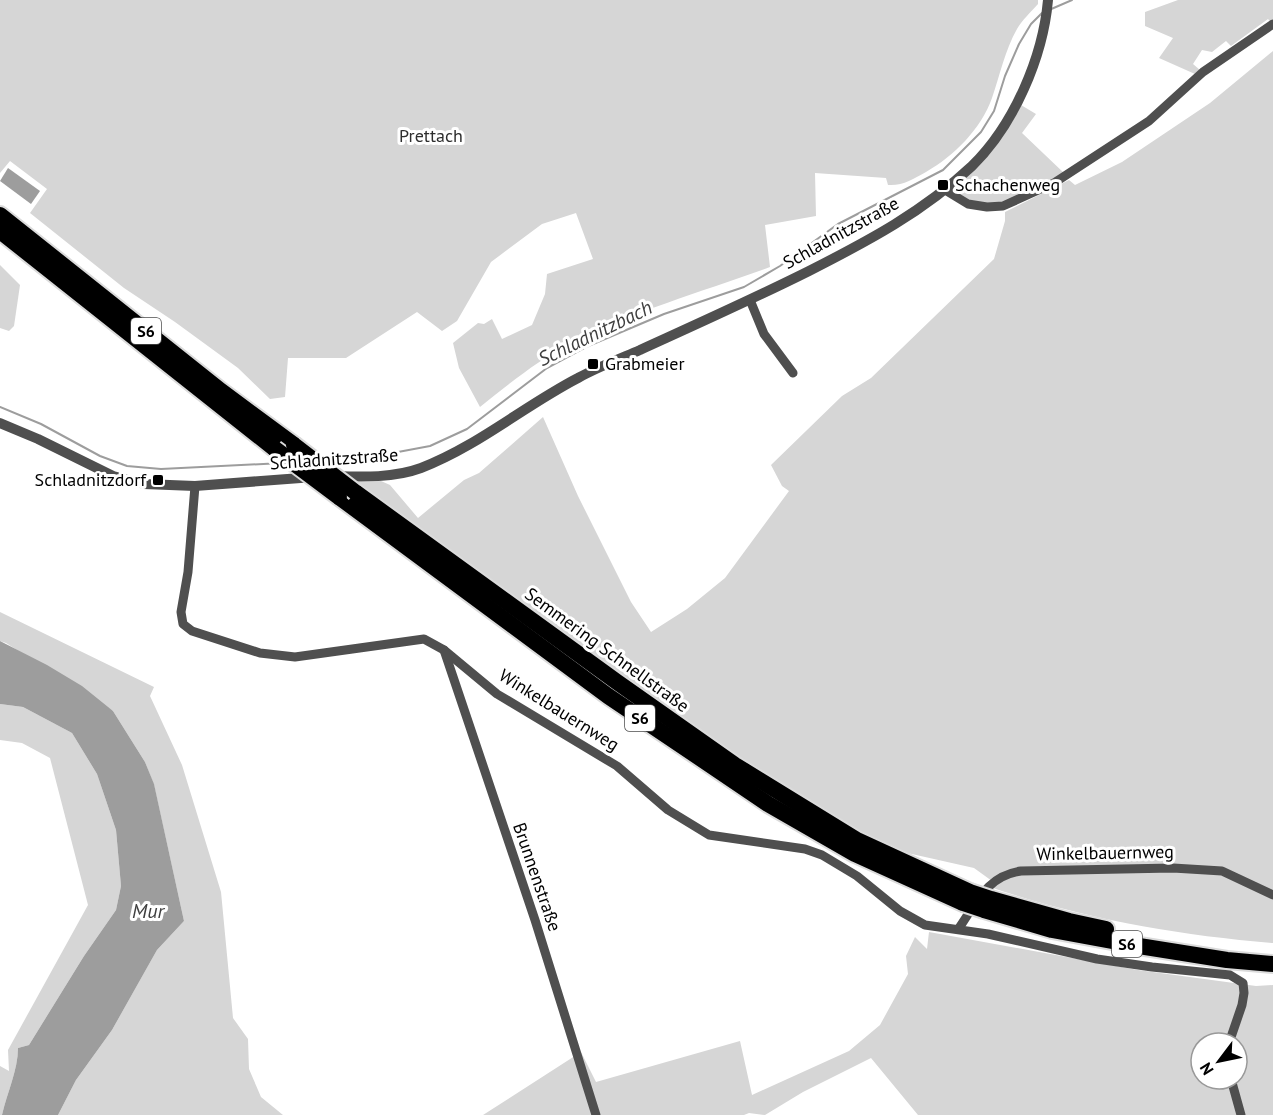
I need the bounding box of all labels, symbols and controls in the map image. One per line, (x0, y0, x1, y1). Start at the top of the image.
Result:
park label: Prettach (399, 124, 463, 147)
place label: Schachenweg (955, 173, 1060, 196)
marker: Schachenweg (936, 178, 950, 192)
street label: Schladnitzstraße (779, 191, 903, 274)
water label: Schladnitzbach (534, 294, 656, 372)
road number: S6 (131, 318, 161, 344)
place label: Grabmeier (605, 352, 685, 375)
marker: Grabmeier (586, 357, 600, 371)
street label: Schladnitzstraße (269, 443, 399, 474)
place label: Schladnitzdorf (35, 468, 147, 491)
marker: Schladnitzdorf (151, 473, 165, 487)
street label: Semmering Schnellstraße (520, 582, 694, 717)
street label: Winkelbauernweg (495, 663, 624, 756)
road number: S6 (625, 705, 655, 731)
street label: Brunnenstraße (508, 819, 567, 934)
street label: Winkelbauernweg (1036, 840, 1174, 865)
water label: Mur (132, 898, 165, 924)
road number: S6 (1112, 931, 1142, 957)
north arrow (1189, 1031, 1249, 1091)
text: N (1195, 1059, 1218, 1079)

